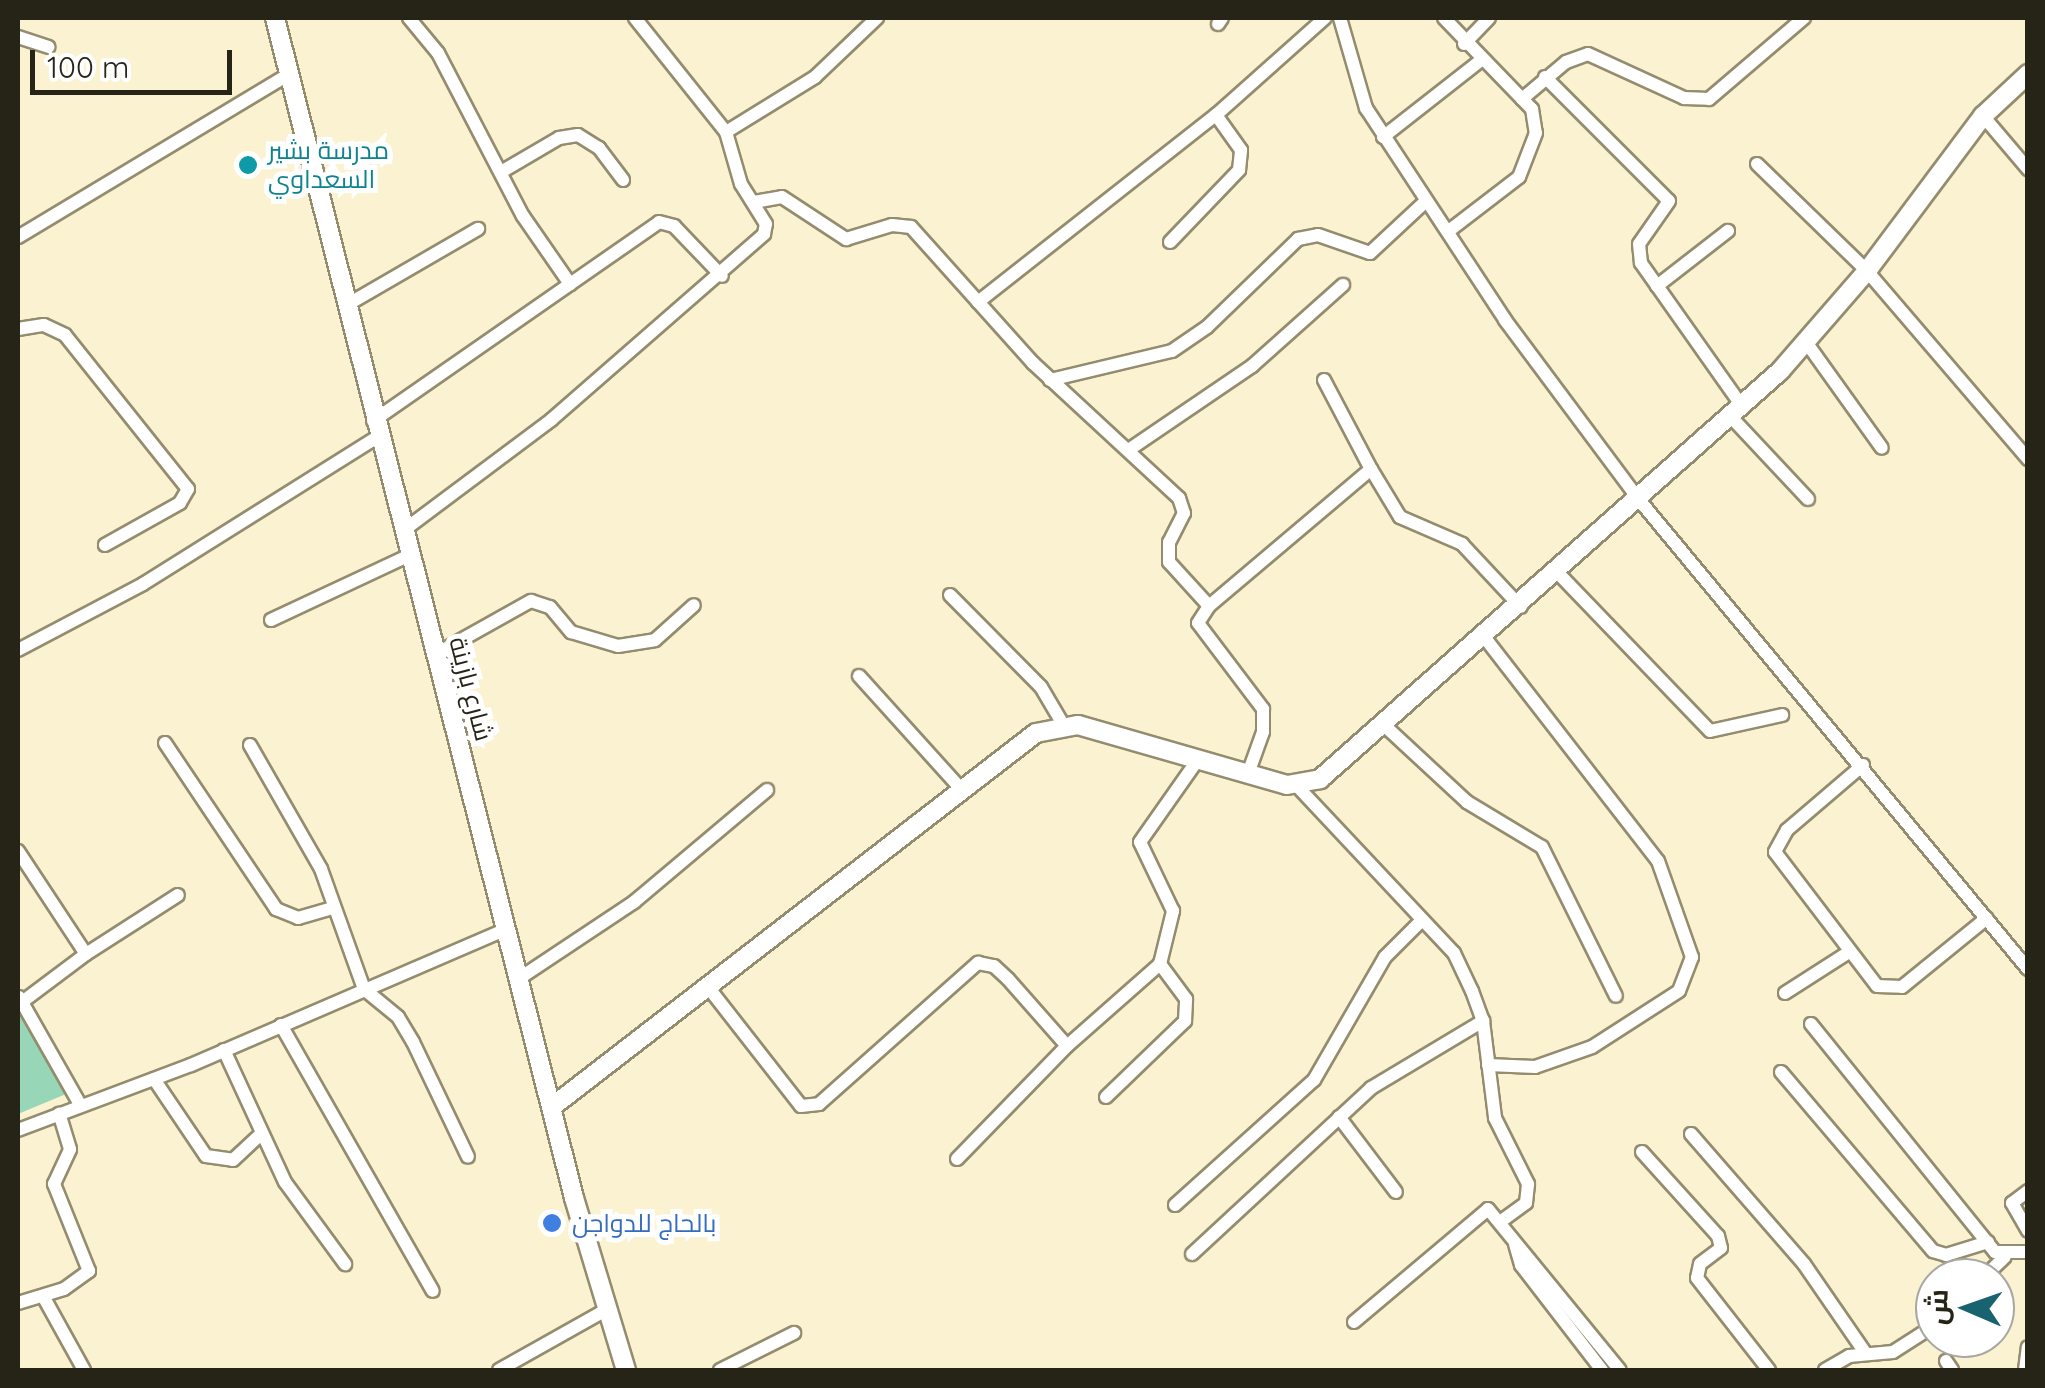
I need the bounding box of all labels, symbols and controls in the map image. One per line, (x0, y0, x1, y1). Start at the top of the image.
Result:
scale bar (35, 30, 238, 92)
text: 100 m (47, 48, 129, 86)
place label: مدرسة بشير السعداوي (268, 136, 389, 195)
marker: مدرسة بشير السعداوي (237, 154, 259, 176)
street label: شارع بازينة (443, 634, 499, 744)
place label: بالحاج للدواجن (572, 1208, 716, 1238)
marker: بالحاج للدواجن (541, 1212, 563, 1234)
north arrow (1915, 1258, 2015, 1358)
text: ش (1918, 1288, 1955, 1326)

